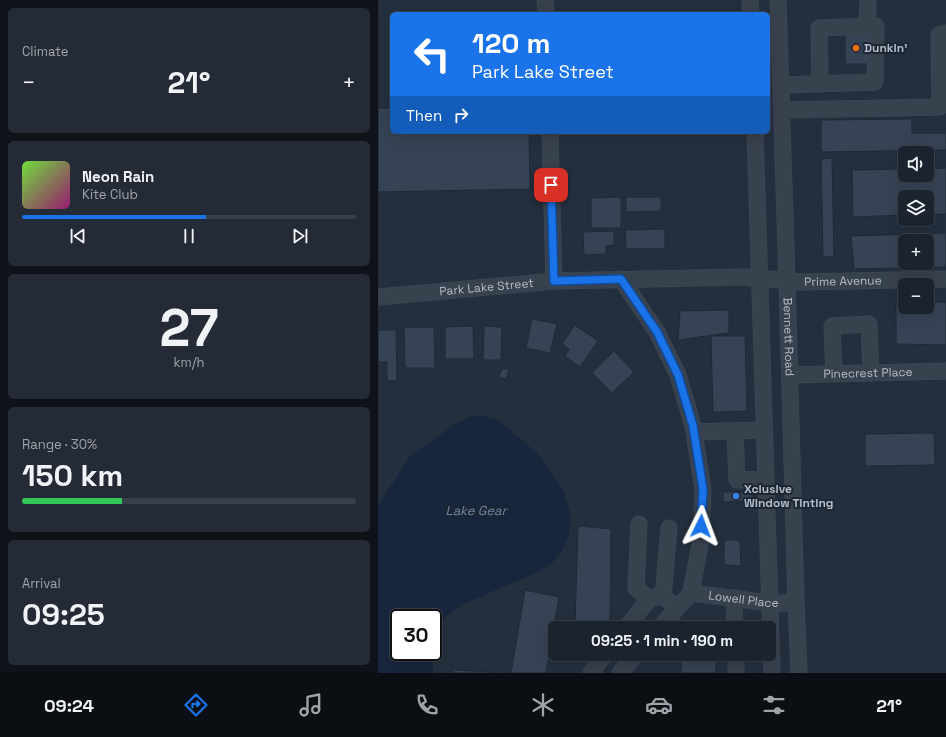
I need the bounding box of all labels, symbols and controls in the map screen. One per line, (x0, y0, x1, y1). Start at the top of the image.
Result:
text: 120 m (472, 25, 550, 61)
icon: left (406, 28, 458, 80)
place label: Dunkin' (864, 40, 907, 56)
text: Climate (22, 43, 68, 60)
marker: Dunkin' (851, 43, 861, 53)
text: Park Lake Street (472, 60, 614, 83)
text: 21° (167, 63, 211, 102)
text: − (22, 68, 36, 96)
text: + (342, 68, 356, 96)
icon: right (450, 104, 472, 126)
text: Then (406, 106, 442, 125)
map controls (898, 146, 934, 314)
button: sound (898, 146, 934, 182)
text: Neon Rain (82, 167, 154, 186)
pin (534, 168, 568, 202)
icon: arrive (540, 174, 562, 196)
text: Kite Club (82, 186, 138, 203)
button: layers (898, 190, 934, 226)
icon: previous (67, 225, 89, 247)
icon: pause (178, 225, 200, 247)
icon: next (289, 225, 311, 247)
button: + (898, 234, 934, 270)
street label: Prime Avenue (804, 272, 882, 290)
street label: Park Lake Street (439, 275, 534, 299)
button: − (898, 278, 934, 314)
text: 27 (159, 295, 219, 361)
street label: Bennett Road (779, 297, 798, 376)
text: km/h (174, 354, 204, 371)
street label: Pinecrest Place (823, 364, 913, 382)
text: Range · 30% (22, 436, 97, 453)
text: 150 km (22, 456, 123, 495)
place label: Xclusive Window Tinting (744, 481, 833, 511)
marker: Xclusive Window Tinting (731, 491, 741, 501)
water label: Lake Gear (446, 502, 509, 519)
position arrow (680, 505, 722, 547)
text: Arrival (22, 575, 61, 592)
street label: Lowell Place (708, 587, 779, 611)
text: 09:25 (22, 595, 105, 634)
speed limit sign: 30 (390, 609, 442, 661)
text: 09:25 · 1 min · 190 m (591, 631, 733, 650)
icon: directions (182, 691, 210, 719)
icon: music (297, 691, 325, 719)
icon: phone (413, 691, 441, 719)
icon: climate (529, 691, 557, 719)
icon: car (645, 691, 673, 719)
icon: filters (760, 691, 788, 719)
text: 09:24 (44, 694, 94, 717)
text: 21° (876, 694, 902, 717)

